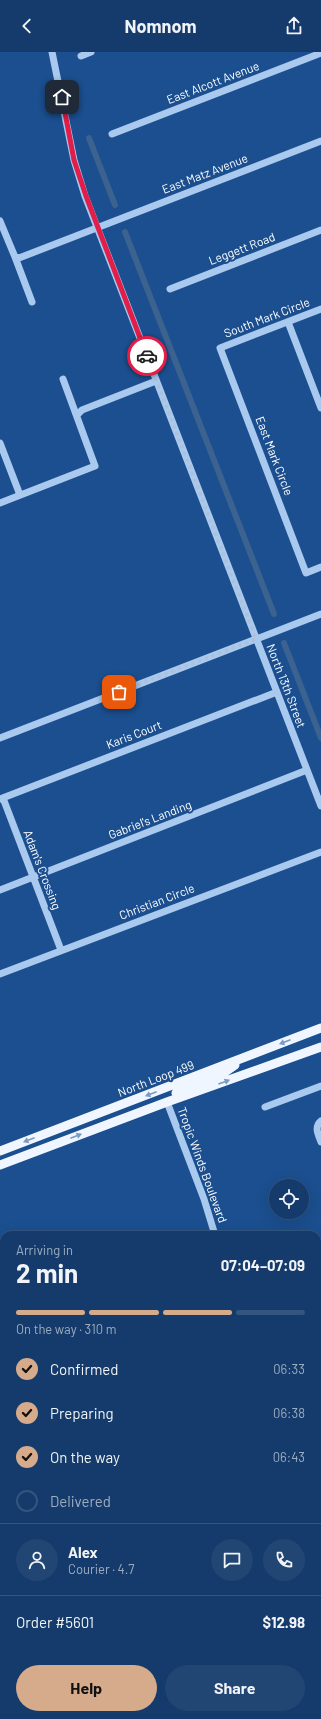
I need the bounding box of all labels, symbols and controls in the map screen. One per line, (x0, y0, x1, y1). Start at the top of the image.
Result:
icon: back (16, 15, 38, 37)
text: Nomnom (125, 15, 196, 37)
icon: share (283, 15, 305, 37)
street label: East Alcott Avenue (164, 58, 261, 106)
pin (45, 80, 79, 114)
icon: home (51, 86, 73, 108)
street label: East Matz Avenue (160, 150, 250, 196)
street label: Leggett Road (206, 229, 277, 267)
street label: South Mark Circle (222, 294, 312, 340)
courier (127, 336, 167, 376)
icon: car (136, 345, 158, 367)
street label: East Mark Circle (253, 414, 296, 497)
street label: North 13th Street (264, 642, 309, 730)
pin (102, 675, 136, 709)
icon: bag (108, 681, 130, 703)
street label: Karis Court (104, 717, 163, 751)
street label: Gabriel's Landing (106, 797, 193, 841)
street label: Adam's Crossing (21, 828, 65, 911)
street label: Christian Circle (117, 880, 196, 922)
one-way arrow (278, 1039, 290, 1045)
street label: North Loop 499 (116, 1057, 196, 1099)
one-way arrow (218, 1078, 230, 1084)
one-way arrow (144, 1092, 156, 1098)
street label: Tropic Winds Boulevard (175, 1105, 230, 1224)
one-way arrow (70, 1133, 82, 1139)
one-way arrow (23, 1138, 35, 1144)
map controls (269, 1179, 309, 1219)
button: locate (269, 1179, 309, 1219)
text: Arriving in (16, 1242, 73, 1258)
text: 07:04–07:09 (221, 1256, 305, 1274)
text: 2 min (16, 1257, 78, 1288)
text: On the way · 310 m (16, 1321, 116, 1337)
icon: check (16, 1358, 38, 1380)
text: Confirmed (50, 1360, 118, 1378)
text: 06:33 (273, 1361, 305, 1377)
icon: check (16, 1402, 38, 1424)
text: Preparing (50, 1404, 114, 1422)
text: 06:38 (273, 1405, 305, 1421)
icon: check (16, 1446, 38, 1468)
text: On the way (50, 1448, 120, 1466)
text: 06:43 (273, 1449, 305, 1465)
text: Delivered (50, 1492, 111, 1510)
button: person (16, 1539, 58, 1581)
button: chat (211, 1539, 253, 1581)
button: phone (263, 1539, 305, 1581)
text: Alex (68, 1543, 98, 1561)
text: Courier · 4.7 (68, 1561, 135, 1577)
text: Order #5601 (16, 1613, 94, 1631)
text: $12.98 (263, 1613, 305, 1631)
button: Help (16, 1665, 157, 1711)
button: Share (165, 1665, 305, 1711)

